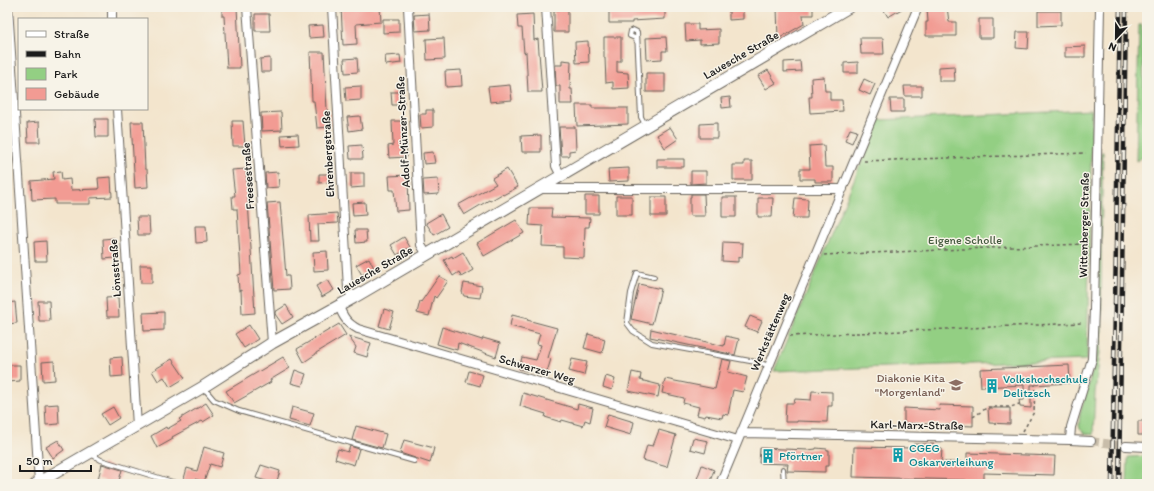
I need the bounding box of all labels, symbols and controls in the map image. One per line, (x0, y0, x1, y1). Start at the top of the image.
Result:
legend (18, 18, 148, 110)
north arrow (1096, 18, 1136, 58)
text: Straße (54, 27, 89, 41)
street label: Lauesche Straße (701, 28, 782, 82)
text: N (1107, 39, 1118, 54)
text: Bahn (54, 47, 81, 61)
text: Park (54, 67, 78, 81)
street label: Adolf-Münzer-Straße (393, 76, 413, 188)
text: Gebäude (54, 87, 99, 101)
street label: Ehrenbergstraße (319, 110, 337, 198)
street label: Freesestraße (239, 142, 257, 210)
street label: Wittenberger Straße (1076, 172, 1092, 278)
park label: Eigene Scholle (928, 233, 1002, 247)
street label: Lönsstraße (106, 238, 124, 297)
street label: Lauesche Straße (335, 243, 416, 297)
street label: Werkstättenweg (747, 290, 793, 373)
street label: Schwarzer Weg (497, 351, 577, 387)
place label: Diakonie Kita "Morgenland" (875, 371, 946, 399)
place label: Volkshochschule Delitzsch (1003, 372, 1088, 400)
school or university icon: Diakonie Kita "Morgenland" (948, 377, 964, 393)
building icon: Volkshochschule Delitzsch (984, 378, 1000, 394)
street label: Karl-Marx-Straße (870, 417, 964, 433)
place label: CGEG Oskarverleihung (909, 441, 995, 469)
scale bar (20, 447, 91, 473)
building icon: CGEG Oskarverleihung (890, 447, 906, 463)
building icon: Pförtner (760, 448, 776, 464)
place label: Pförtner (779, 449, 823, 463)
text: 50 m (26, 454, 52, 468)

